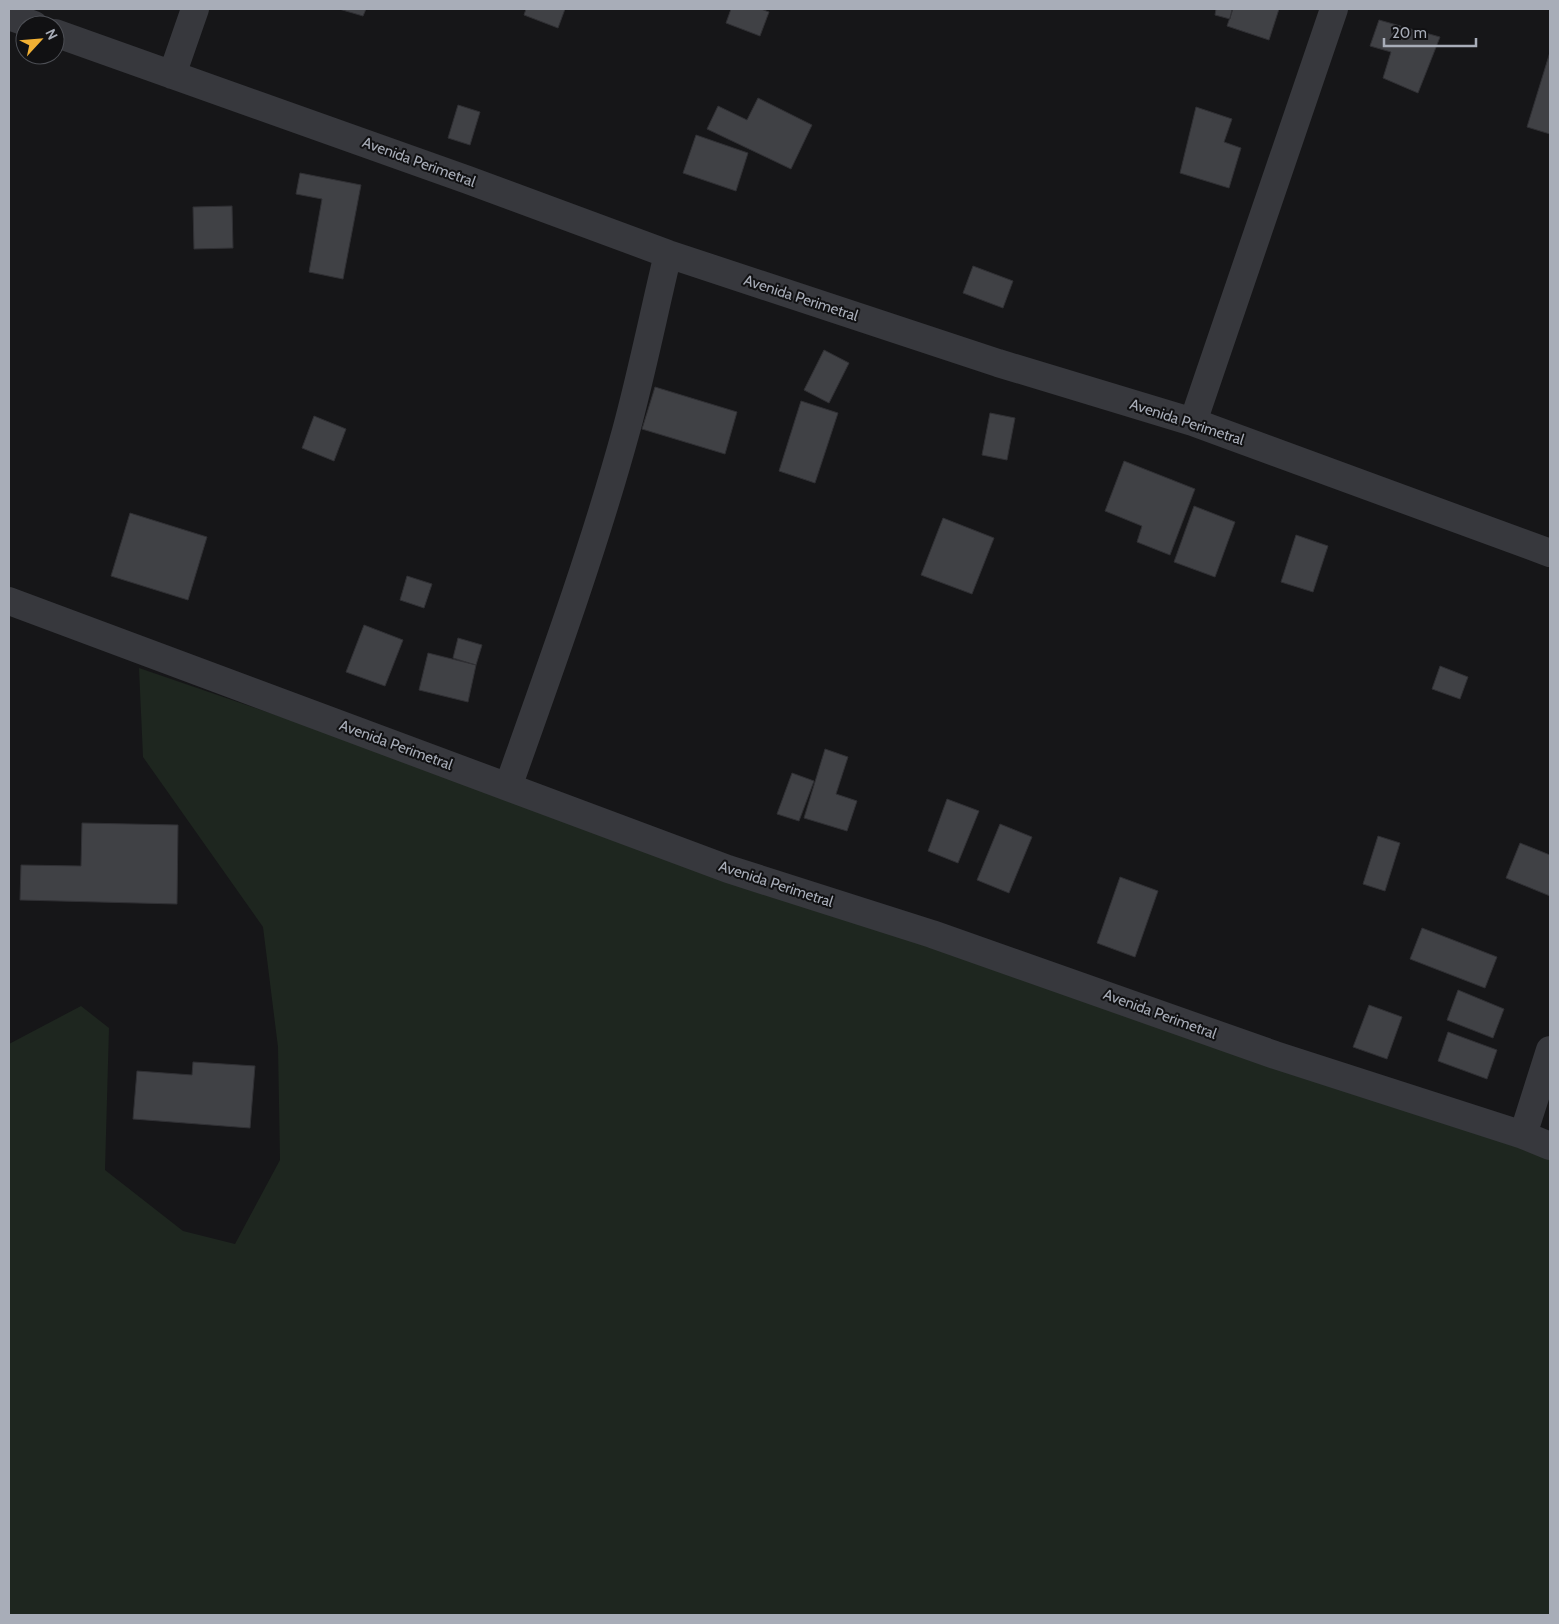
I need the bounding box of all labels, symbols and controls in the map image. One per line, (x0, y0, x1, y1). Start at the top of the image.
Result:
north arrow (15, 15, 65, 65)
scale bar (1384, 15, 1476, 47)
text: 20 m (1392, 24, 1427, 42)
text: N (41, 26, 62, 43)
street label: Avenida Perimetral (360, 133, 479, 191)
street label: Avenida Perimetral (741, 271, 861, 325)
street label: Avenida Perimetral (1127, 395, 1247, 449)
street label: Avenida Perimetral (337, 716, 456, 774)
street label: Avenida Perimetral (716, 857, 836, 911)
street label: Avenida Perimetral (1101, 985, 1220, 1043)

